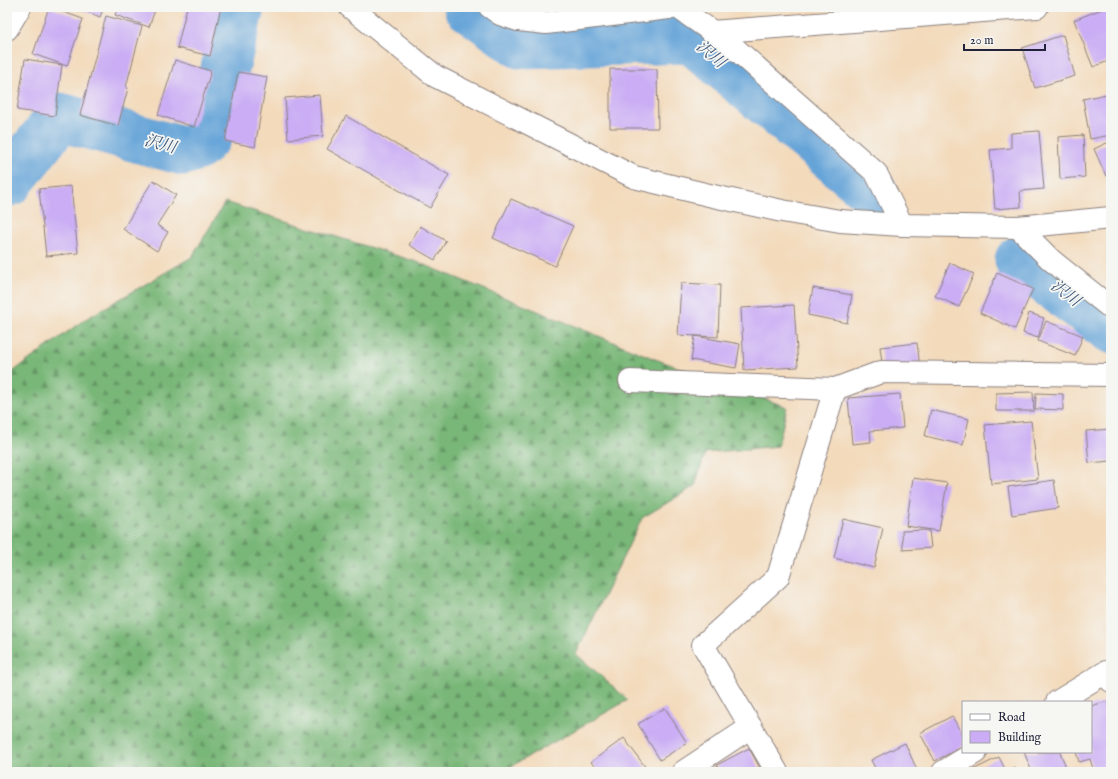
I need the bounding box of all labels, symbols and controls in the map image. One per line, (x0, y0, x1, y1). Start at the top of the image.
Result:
scale bar (964, 26, 1045, 52)
text: 20 m (970, 33, 993, 48)
water label: 沢川 (691, 37, 730, 74)
water label: 沢川 (142, 131, 180, 159)
water label: 沢川 (1046, 276, 1085, 313)
legend (962, 701, 1092, 753)
text: Road (998, 710, 1026, 725)
text: Building (998, 730, 1042, 745)

